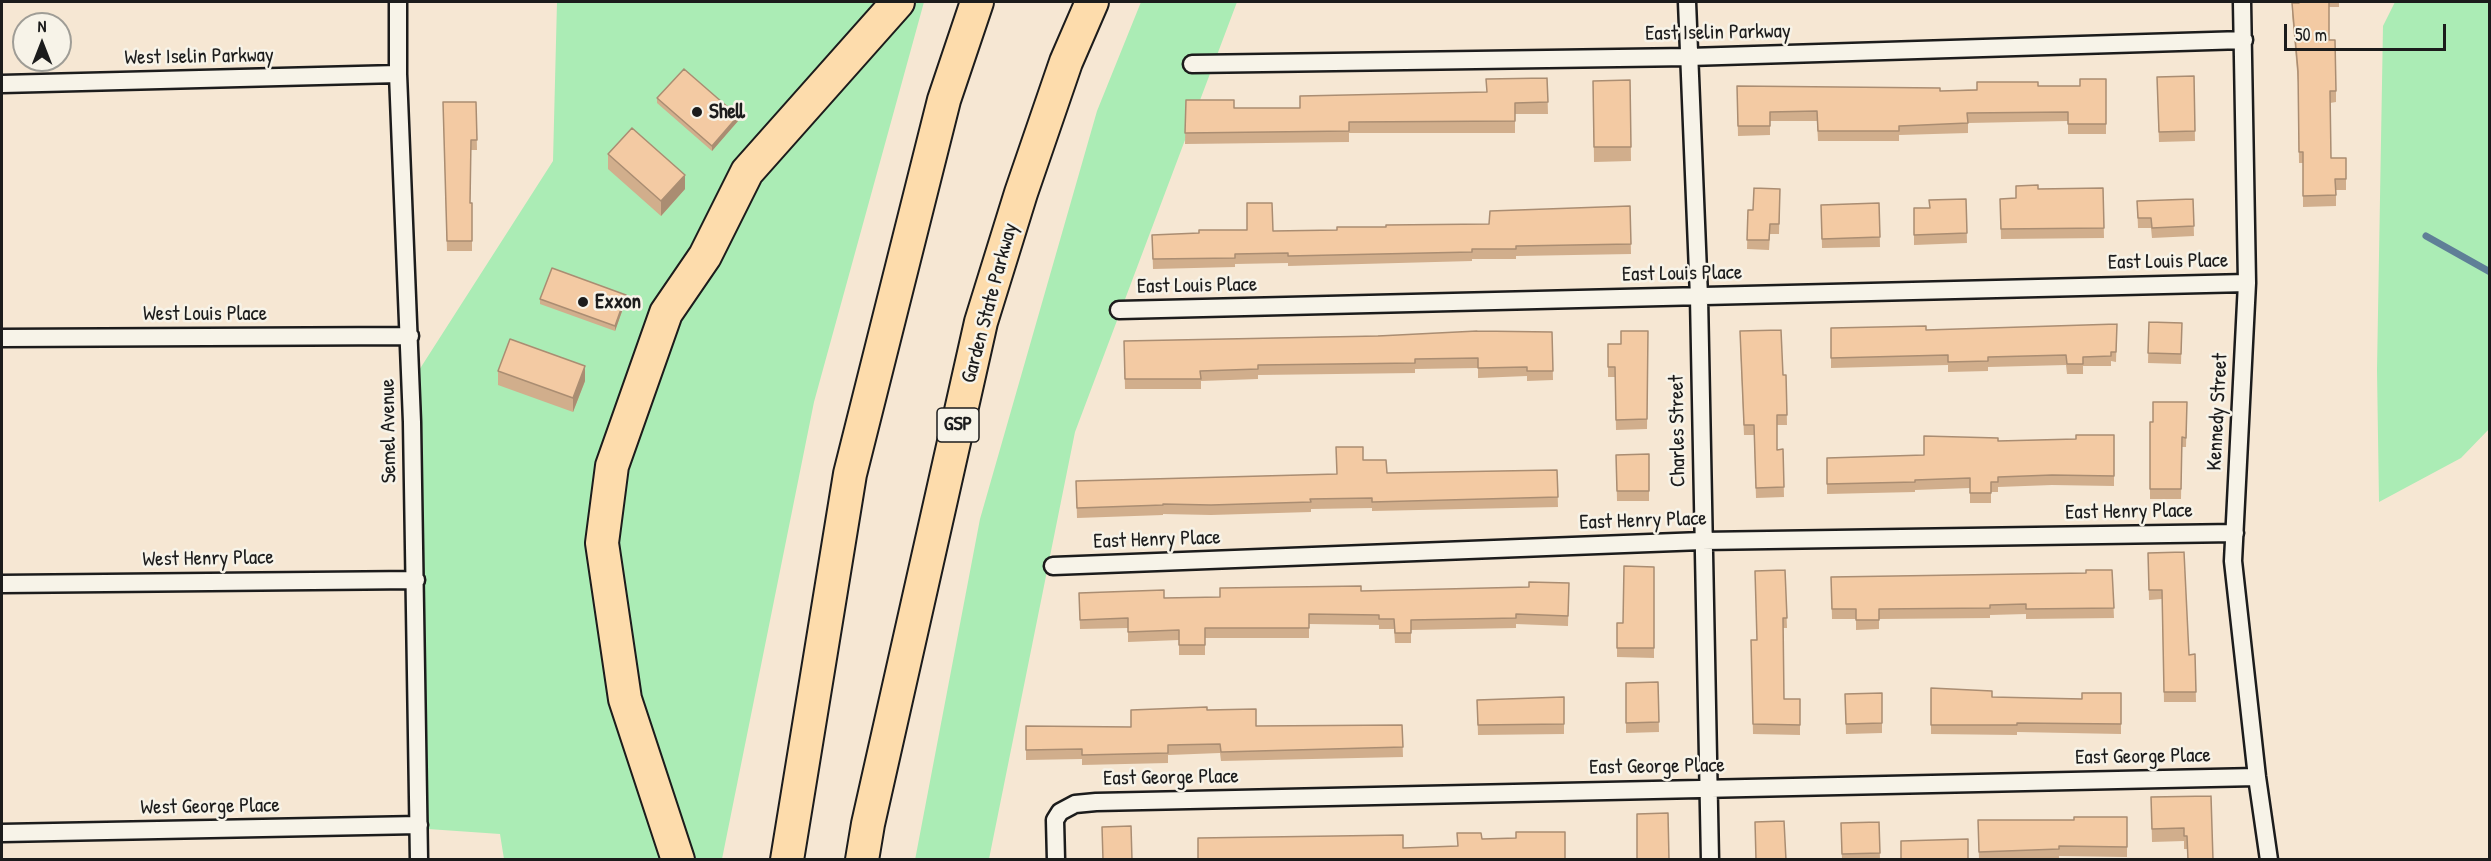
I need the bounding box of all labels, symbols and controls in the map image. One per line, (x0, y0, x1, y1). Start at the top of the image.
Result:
north arrow (12, 12, 72, 72)
scale bar (2287, 12, 2449, 50)
text: N (38, 15, 46, 37)
street label: East Iselin Parkway (1645, 19, 1791, 47)
text: 50 m (2295, 22, 2327, 47)
street label: West Iselin Parkway (124, 43, 274, 71)
place label: Shell (709, 99, 745, 125)
marker: Shell (690, 105, 704, 119)
street label: Garden State Parkway (957, 220, 1023, 386)
street label: East Louis Place (2108, 248, 2228, 276)
street label: East Louis Place (1622, 260, 1742, 288)
street label: East Louis Place (1137, 272, 1257, 300)
place label: Exxon (595, 289, 641, 315)
marker: Exxon (576, 295, 590, 309)
street label: West Louis Place (143, 301, 267, 327)
street label: Kennedy Street (2202, 353, 2234, 471)
street label: Charles Street (1664, 375, 1692, 487)
street label: Semel Avenue (375, 379, 403, 483)
road number: GSP (937, 408, 979, 442)
street label: East Henry Place (2065, 498, 2193, 526)
street label: East Henry Place (1579, 506, 1707, 536)
street label: East Henry Place (1093, 525, 1221, 555)
street label: West Henry Place (142, 545, 274, 573)
street label: East George Place (2075, 743, 2211, 771)
street label: East George Place (1589, 753, 1725, 781)
street label: East George Place (1103, 764, 1239, 792)
street label: West George Place (140, 793, 280, 821)

